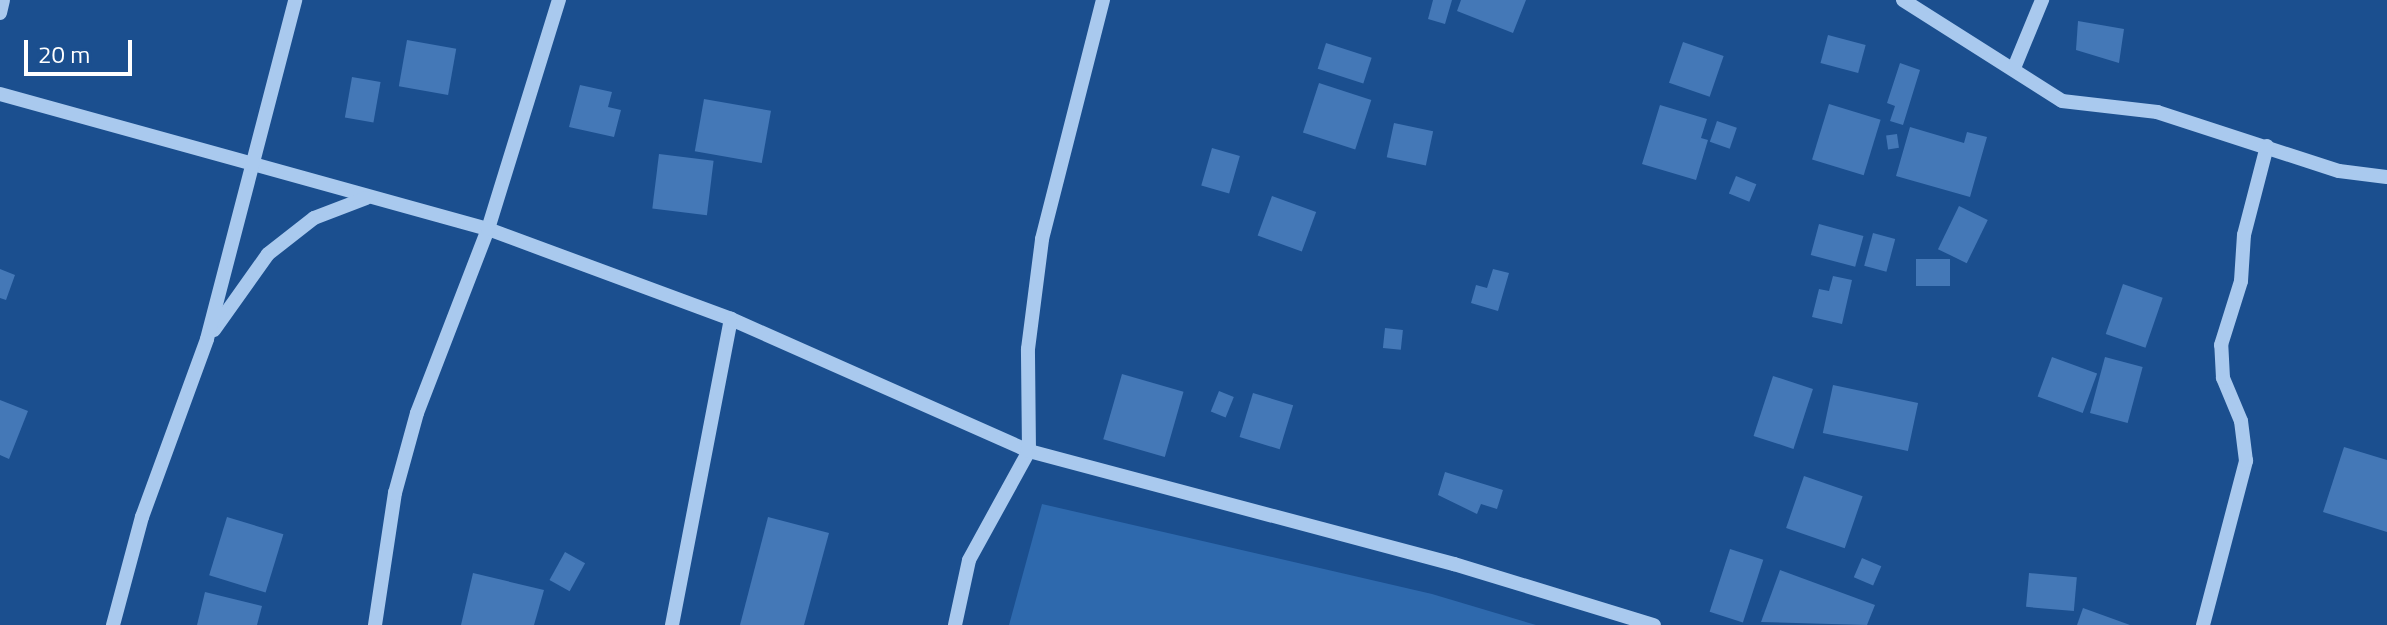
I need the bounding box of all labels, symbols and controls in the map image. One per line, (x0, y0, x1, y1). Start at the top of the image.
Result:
scale bar (28, 24, 136, 74)
text: 20 m (38, 36, 90, 72)

